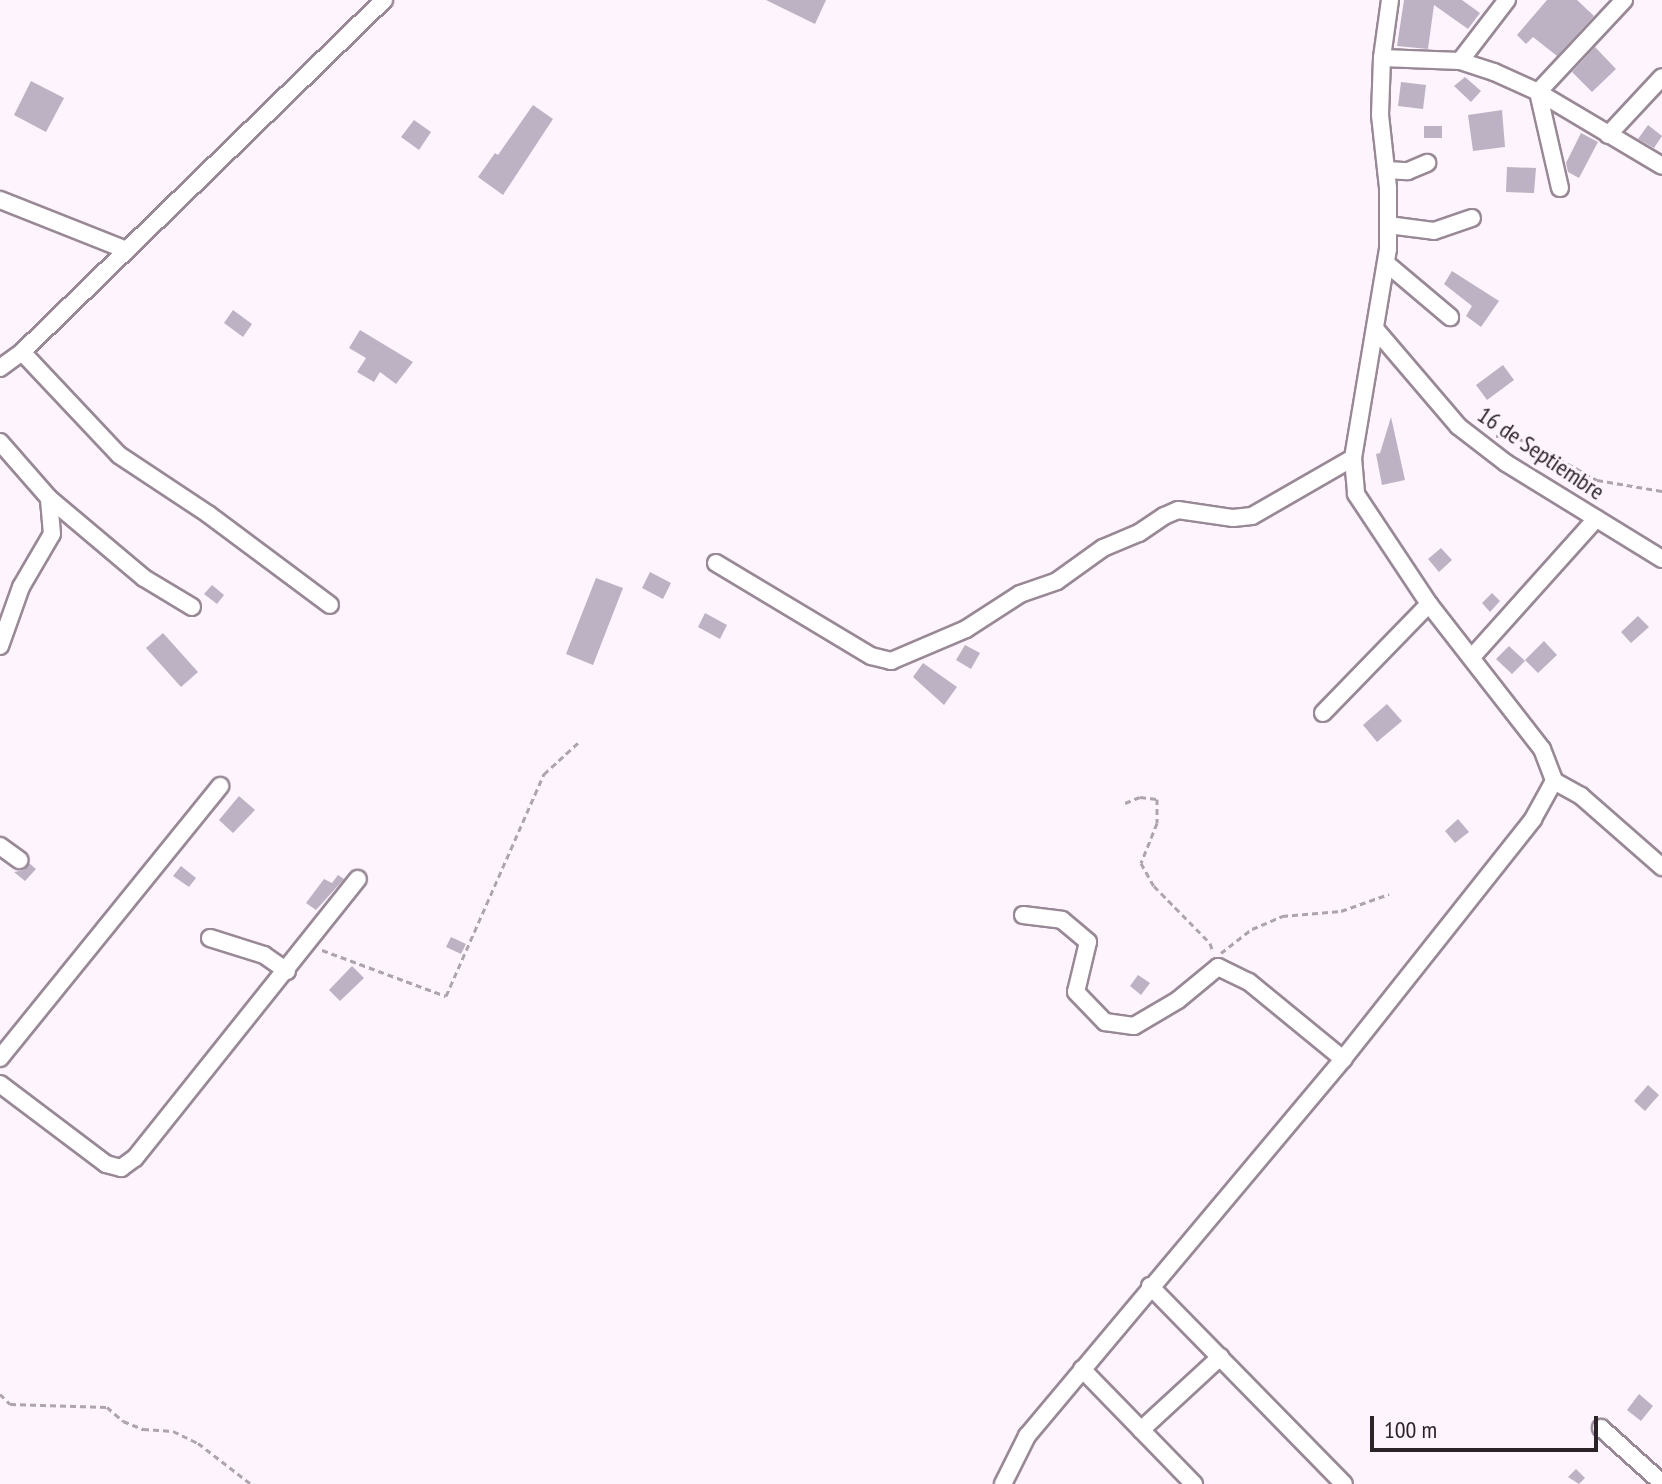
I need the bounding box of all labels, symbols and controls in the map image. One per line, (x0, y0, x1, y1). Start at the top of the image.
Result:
street label: 16 de Septiembre (1472, 400, 1610, 506)
scale bar (1374, 1400, 1602, 1450)
text: 100 m (1384, 1414, 1437, 1445)

